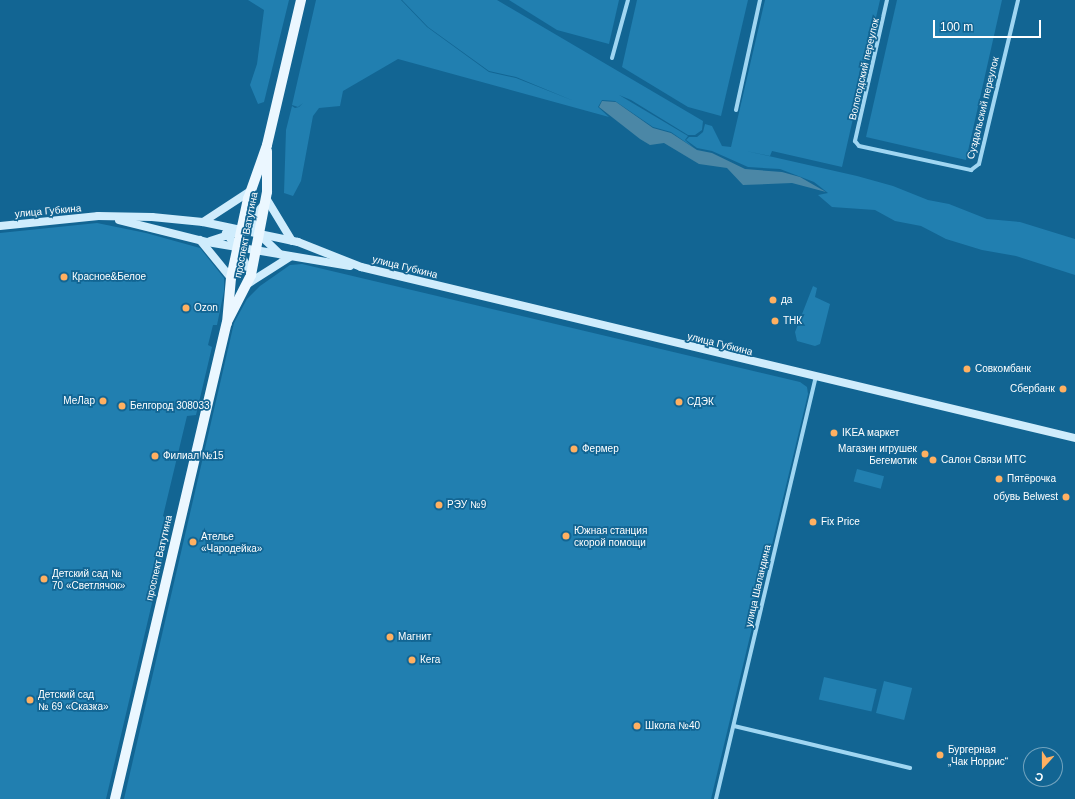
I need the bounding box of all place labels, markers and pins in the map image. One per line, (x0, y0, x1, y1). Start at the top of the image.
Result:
place label: Красное&Белое (72, 271, 146, 283)
marker: Красное&Белое (59, 272, 69, 282)
place label: да (781, 294, 792, 306)
marker: да (768, 295, 778, 305)
place label: Ozon (194, 302, 218, 314)
marker: Ozon (181, 303, 191, 313)
place label: ТНК (783, 315, 802, 327)
marker: ТНК (770, 316, 780, 326)
place label: Совкомбанк (975, 363, 1031, 375)
marker: Совкомбанк (962, 364, 972, 374)
place label: Сбербанк (1010, 383, 1055, 395)
marker: Сбербанк (1058, 384, 1068, 394)
place label: МеЛар (63, 395, 95, 407)
marker: МеЛар (98, 396, 108, 406)
place label: СДЭК (687, 396, 714, 408)
marker: СДЭК (674, 397, 684, 407)
place label: Белгород 308033 (130, 400, 210, 412)
marker: Белгород 308033 (117, 401, 127, 411)
place label: IKEA маркет (842, 427, 900, 439)
marker: IKEA маркет (829, 428, 839, 438)
place label: Магазин игрушек Бегемотик (838, 442, 917, 466)
place label: Фермер (582, 443, 619, 455)
marker: Фермер (569, 444, 579, 454)
marker: Магазин игрушек Бегемотик (920, 449, 930, 459)
place label: Филиал №15 (163, 450, 224, 462)
marker: Филиал №15 (150, 451, 160, 461)
place label: Салон Связи МТС (941, 454, 1026, 466)
marker: Салон Связи МТС (928, 455, 938, 465)
place label: Пятёрочка (1007, 473, 1056, 485)
marker: Пятёрочка (994, 474, 1004, 484)
place label: обувь Belwest (994, 491, 1058, 503)
marker: обувь Belwest (1061, 492, 1071, 502)
place label: РЭУ №9 (447, 499, 486, 511)
marker: РЭУ №9 (434, 500, 444, 510)
place label: Fix Price (821, 516, 860, 528)
marker: Fix Price (808, 517, 818, 527)
place label: Южная станция скорой помощи (574, 524, 647, 548)
place label: Ателье «Чародейка» (201, 530, 262, 554)
marker: Южная станция скорой помощи (561, 531, 571, 541)
marker: Ателье «Чародейка» (188, 537, 198, 547)
place label: Детский сад № 70 «Светлячок» (52, 567, 125, 590)
marker: Детский сад № 70 «Светлячок» (39, 574, 49, 584)
place label: Магнит (398, 631, 431, 643)
marker: Магнит (385, 632, 395, 642)
place label: Кега (420, 654, 440, 666)
marker: Кега (407, 655, 417, 665)
place label: Детский сад № 69 «Сказка» (38, 688, 109, 712)
marker: Детский сад № 69 «Сказка» (25, 695, 35, 705)
place label: Школа №40 (645, 720, 700, 732)
marker: Школа №40 (632, 721, 642, 731)
place label: Бургерная „Чак Норрис“ (948, 743, 1008, 766)
marker: Бургерная „Чак Норрис“ (935, 750, 945, 760)

